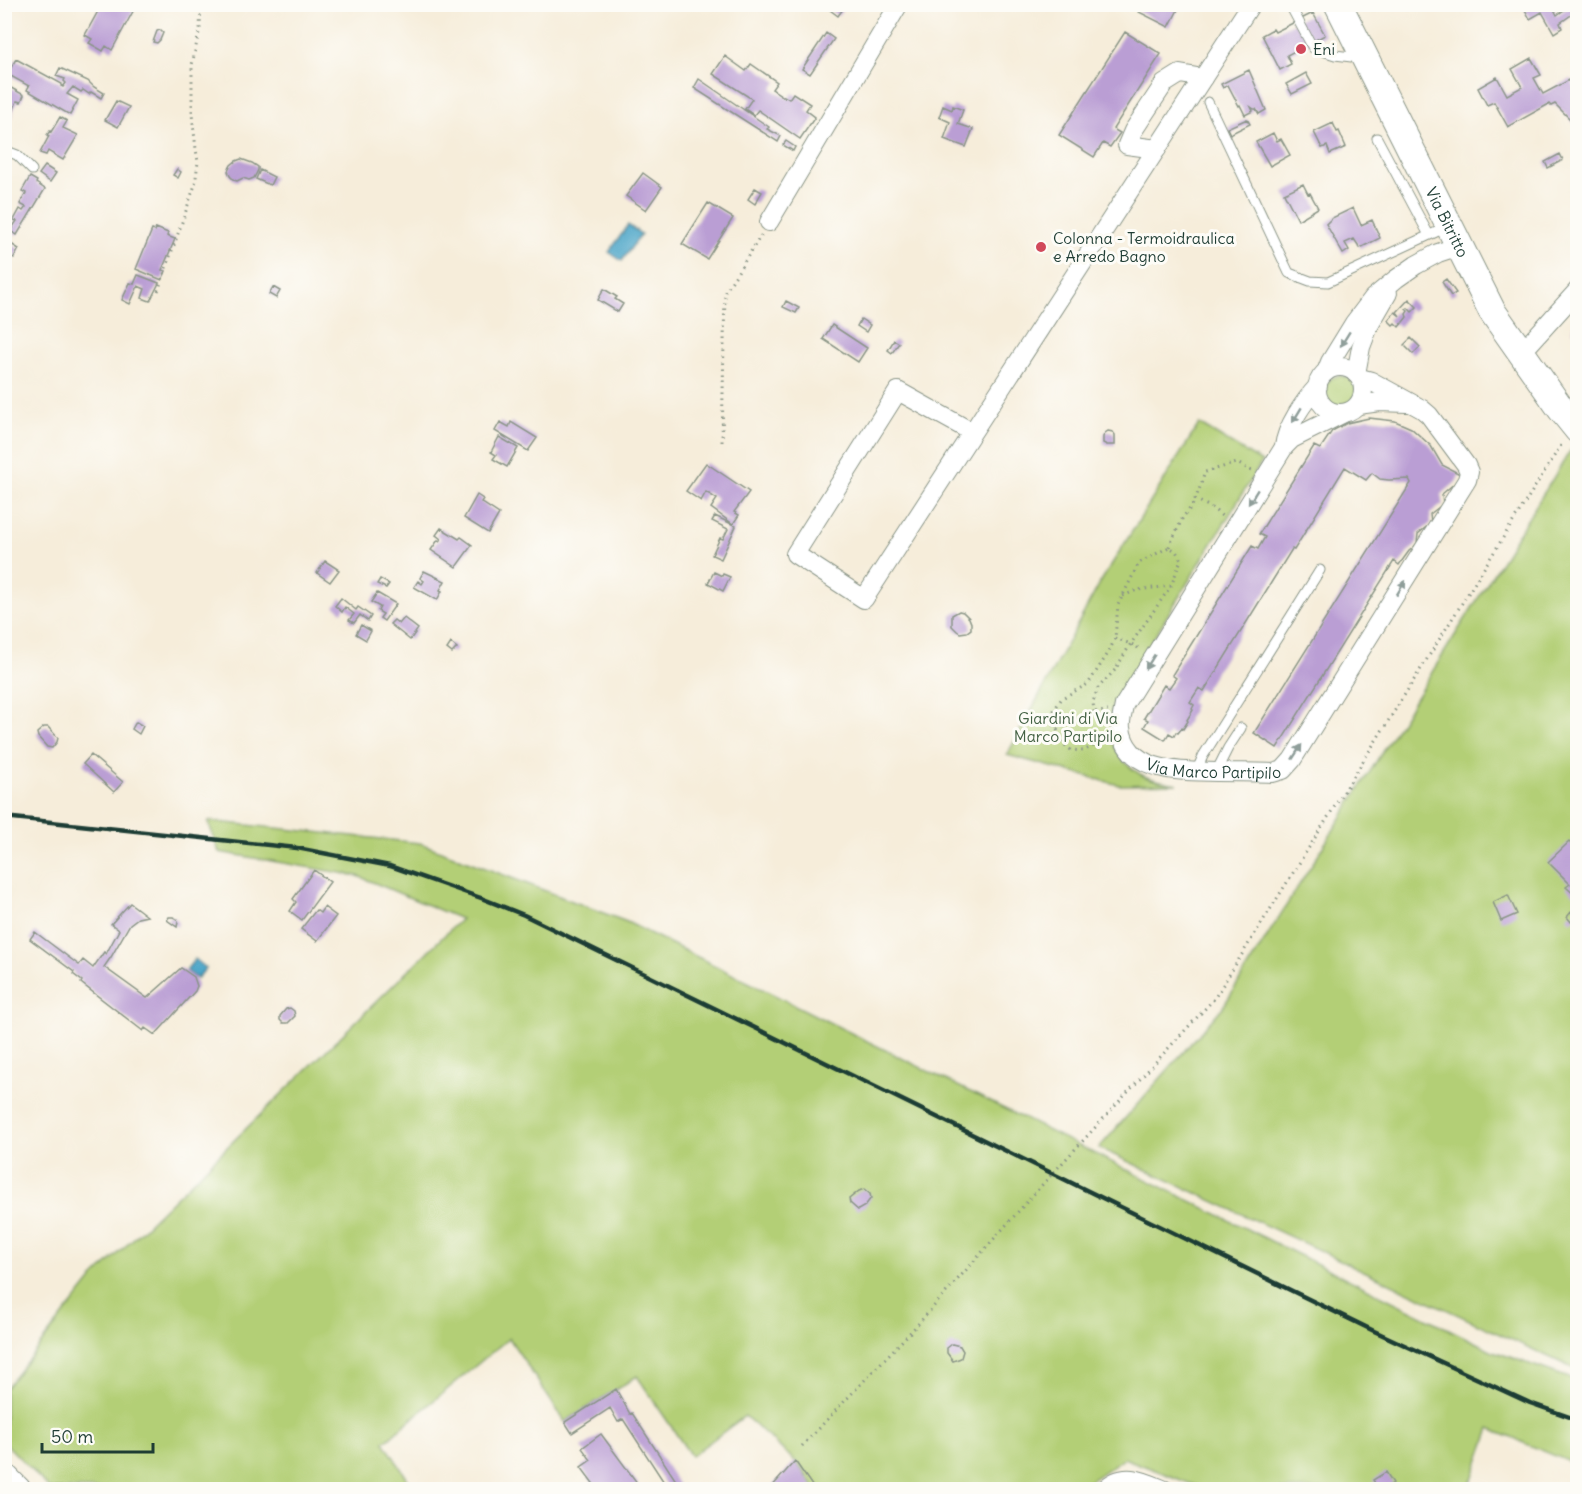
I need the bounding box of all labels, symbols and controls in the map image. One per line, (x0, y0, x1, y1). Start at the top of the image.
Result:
place label: Eni (1313, 39, 1335, 59)
marker: Eni (1294, 42, 1308, 56)
street label: Via Bitritto (1421, 184, 1473, 261)
place label: Colonna - Termoidraulica e Arredo Bagno (1053, 228, 1235, 266)
marker: Colonna - Termoidraulica e Arredo Bagno (1034, 240, 1048, 254)
one-way arrow (1339, 330, 1350, 347)
one-way arrow (1292, 407, 1303, 423)
one-way arrow (1248, 489, 1259, 505)
one-way arrow (1395, 579, 1406, 596)
one-way arrow (1145, 654, 1156, 670)
park label: Giardini di Via Marco Partipilo (1014, 708, 1122, 746)
one-way arrow (1291, 744, 1302, 761)
street label: Via Marco Partipilo (1143, 754, 1283, 783)
scale bar (42, 1416, 153, 1454)
text: 50 m (51, 1425, 93, 1448)

